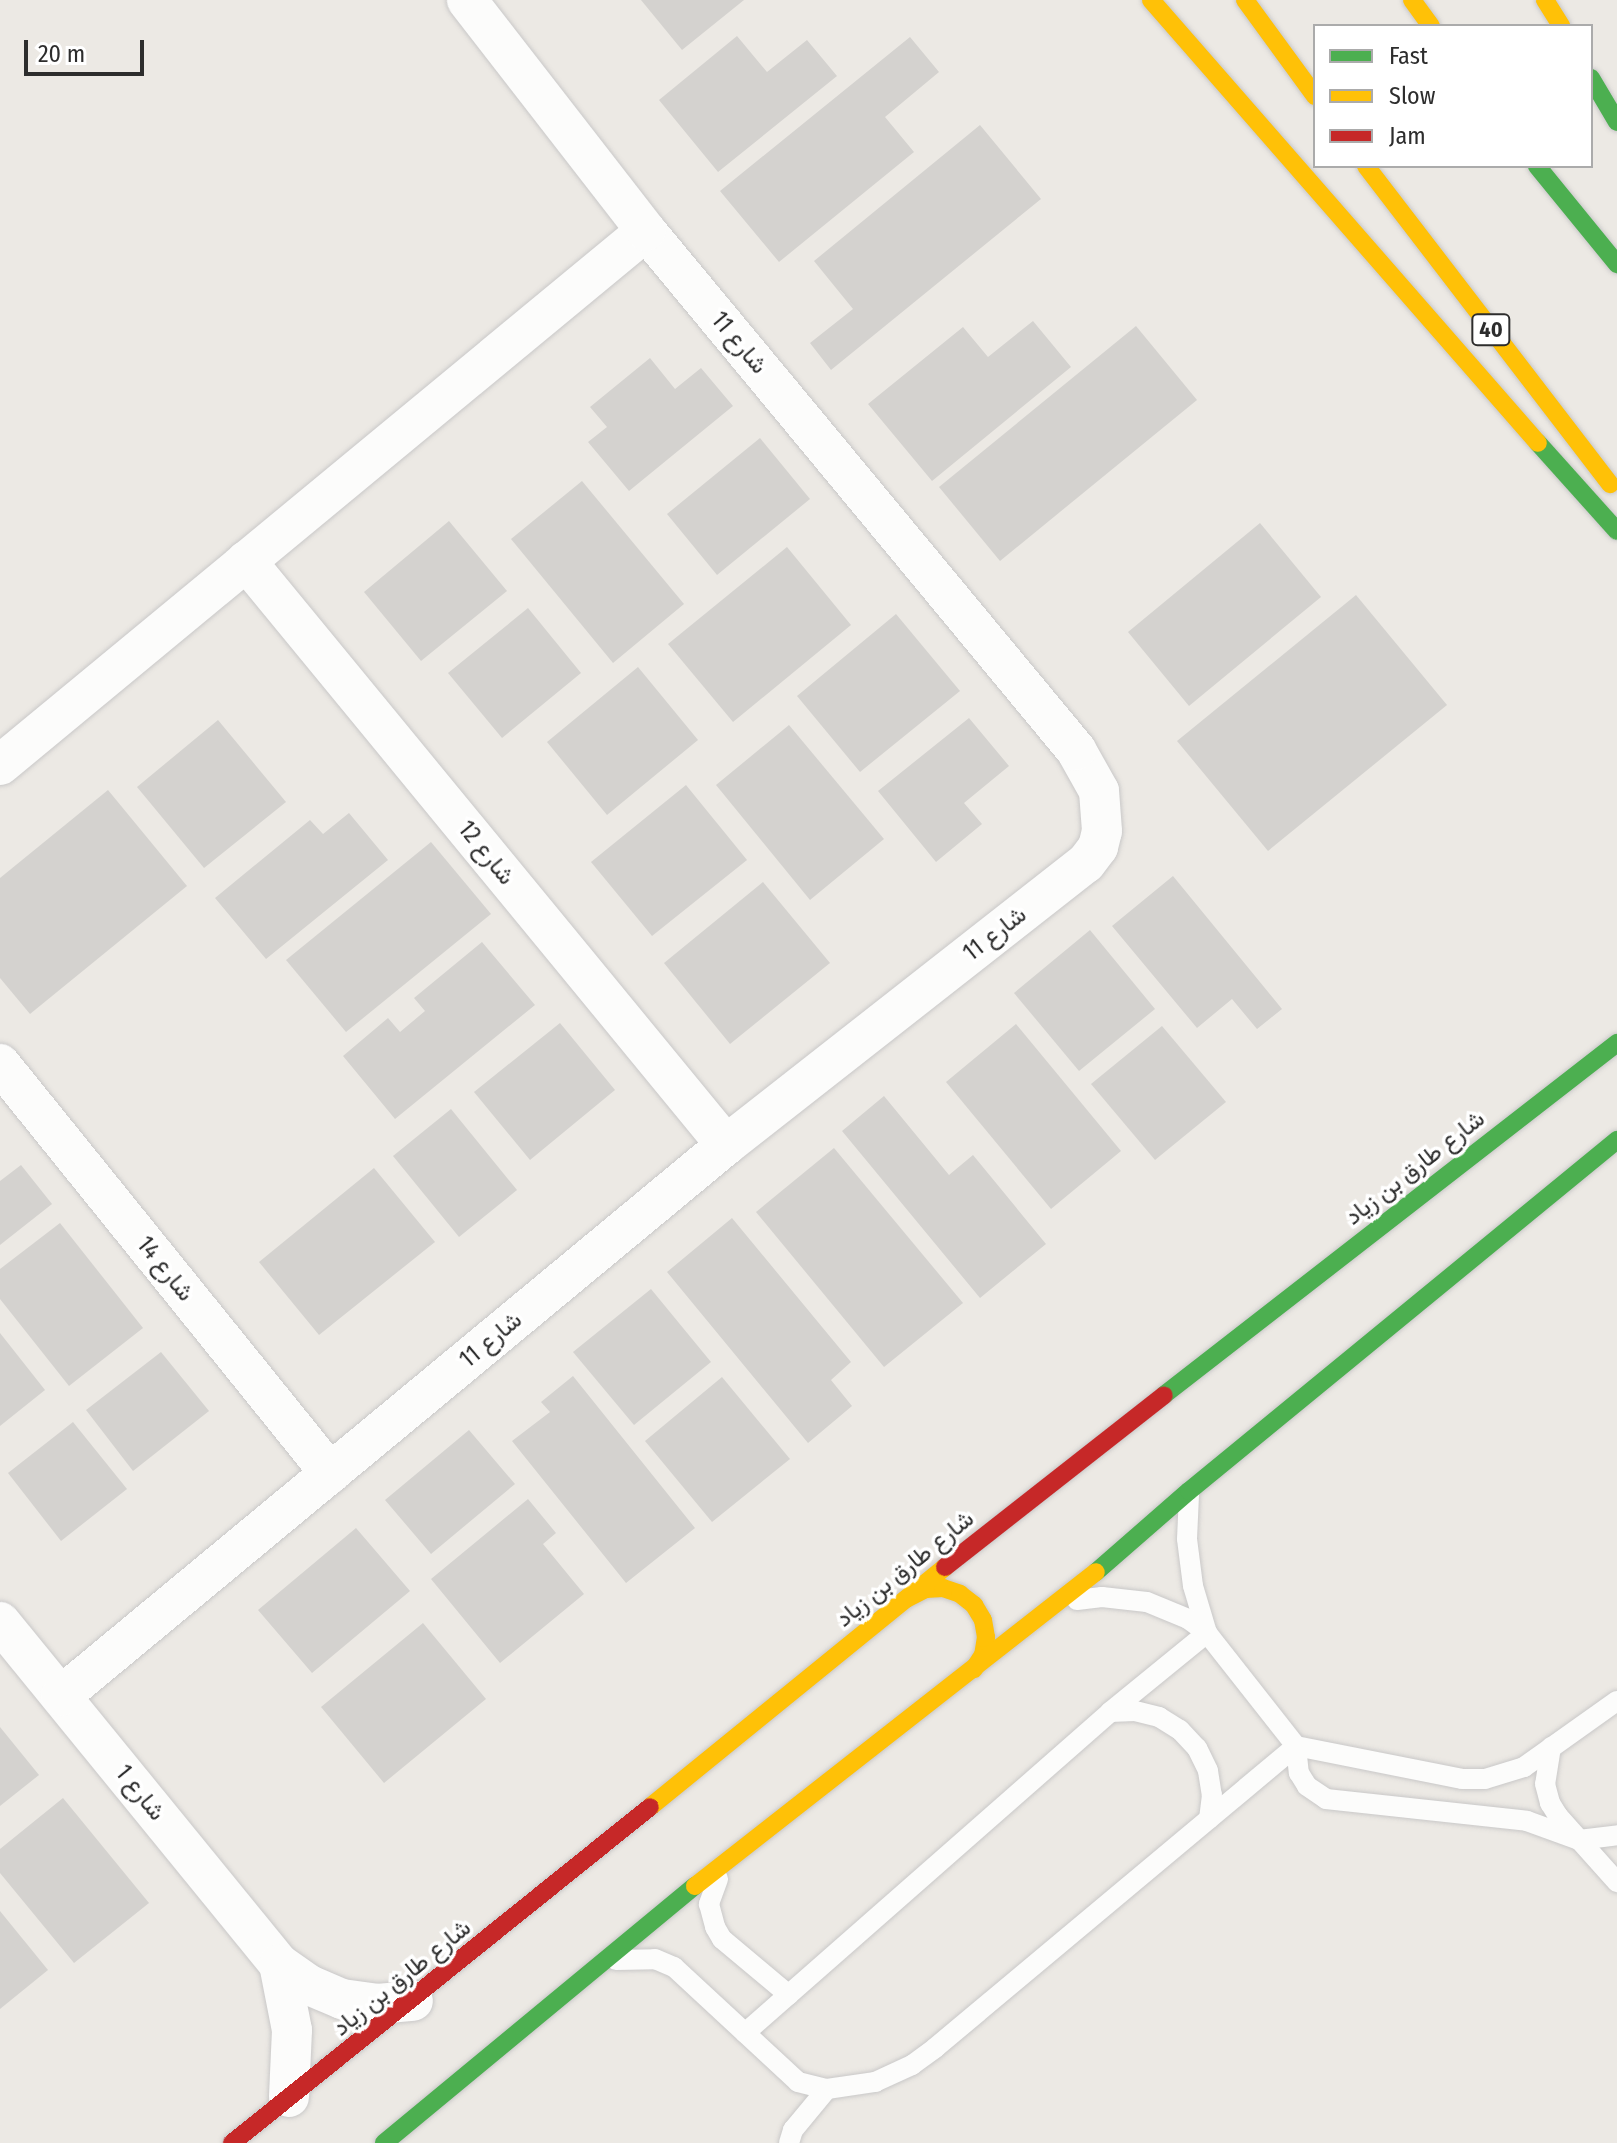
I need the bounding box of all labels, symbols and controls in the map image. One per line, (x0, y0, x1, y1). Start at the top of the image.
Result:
scale bar (28, 24, 148, 74)
legend (1313, 24, 1593, 168)
text: 20 m (38, 40, 85, 68)
text: Fast (1389, 42, 1428, 70)
text: Slow (1389, 82, 1435, 110)
text: Jam (1389, 122, 1426, 150)
street label: شارع 11 (705, 306, 773, 380)
road number: 40 (1471, 312, 1511, 348)
street label: شارع 12 (452, 815, 520, 891)
street label: شارع 11 (958, 900, 1032, 968)
street label: شارع طارق بن زياد (1340, 1105, 1490, 1231)
street label: شارع 14 (130, 1231, 200, 1307)
street label: شارع 11 (454, 1306, 528, 1374)
street label: شارع طارق بن زياد (830, 1505, 980, 1633)
street label: شارع 1 (109, 1759, 171, 1827)
street label: شارع طارق بن زياد (327, 1914, 477, 2042)

